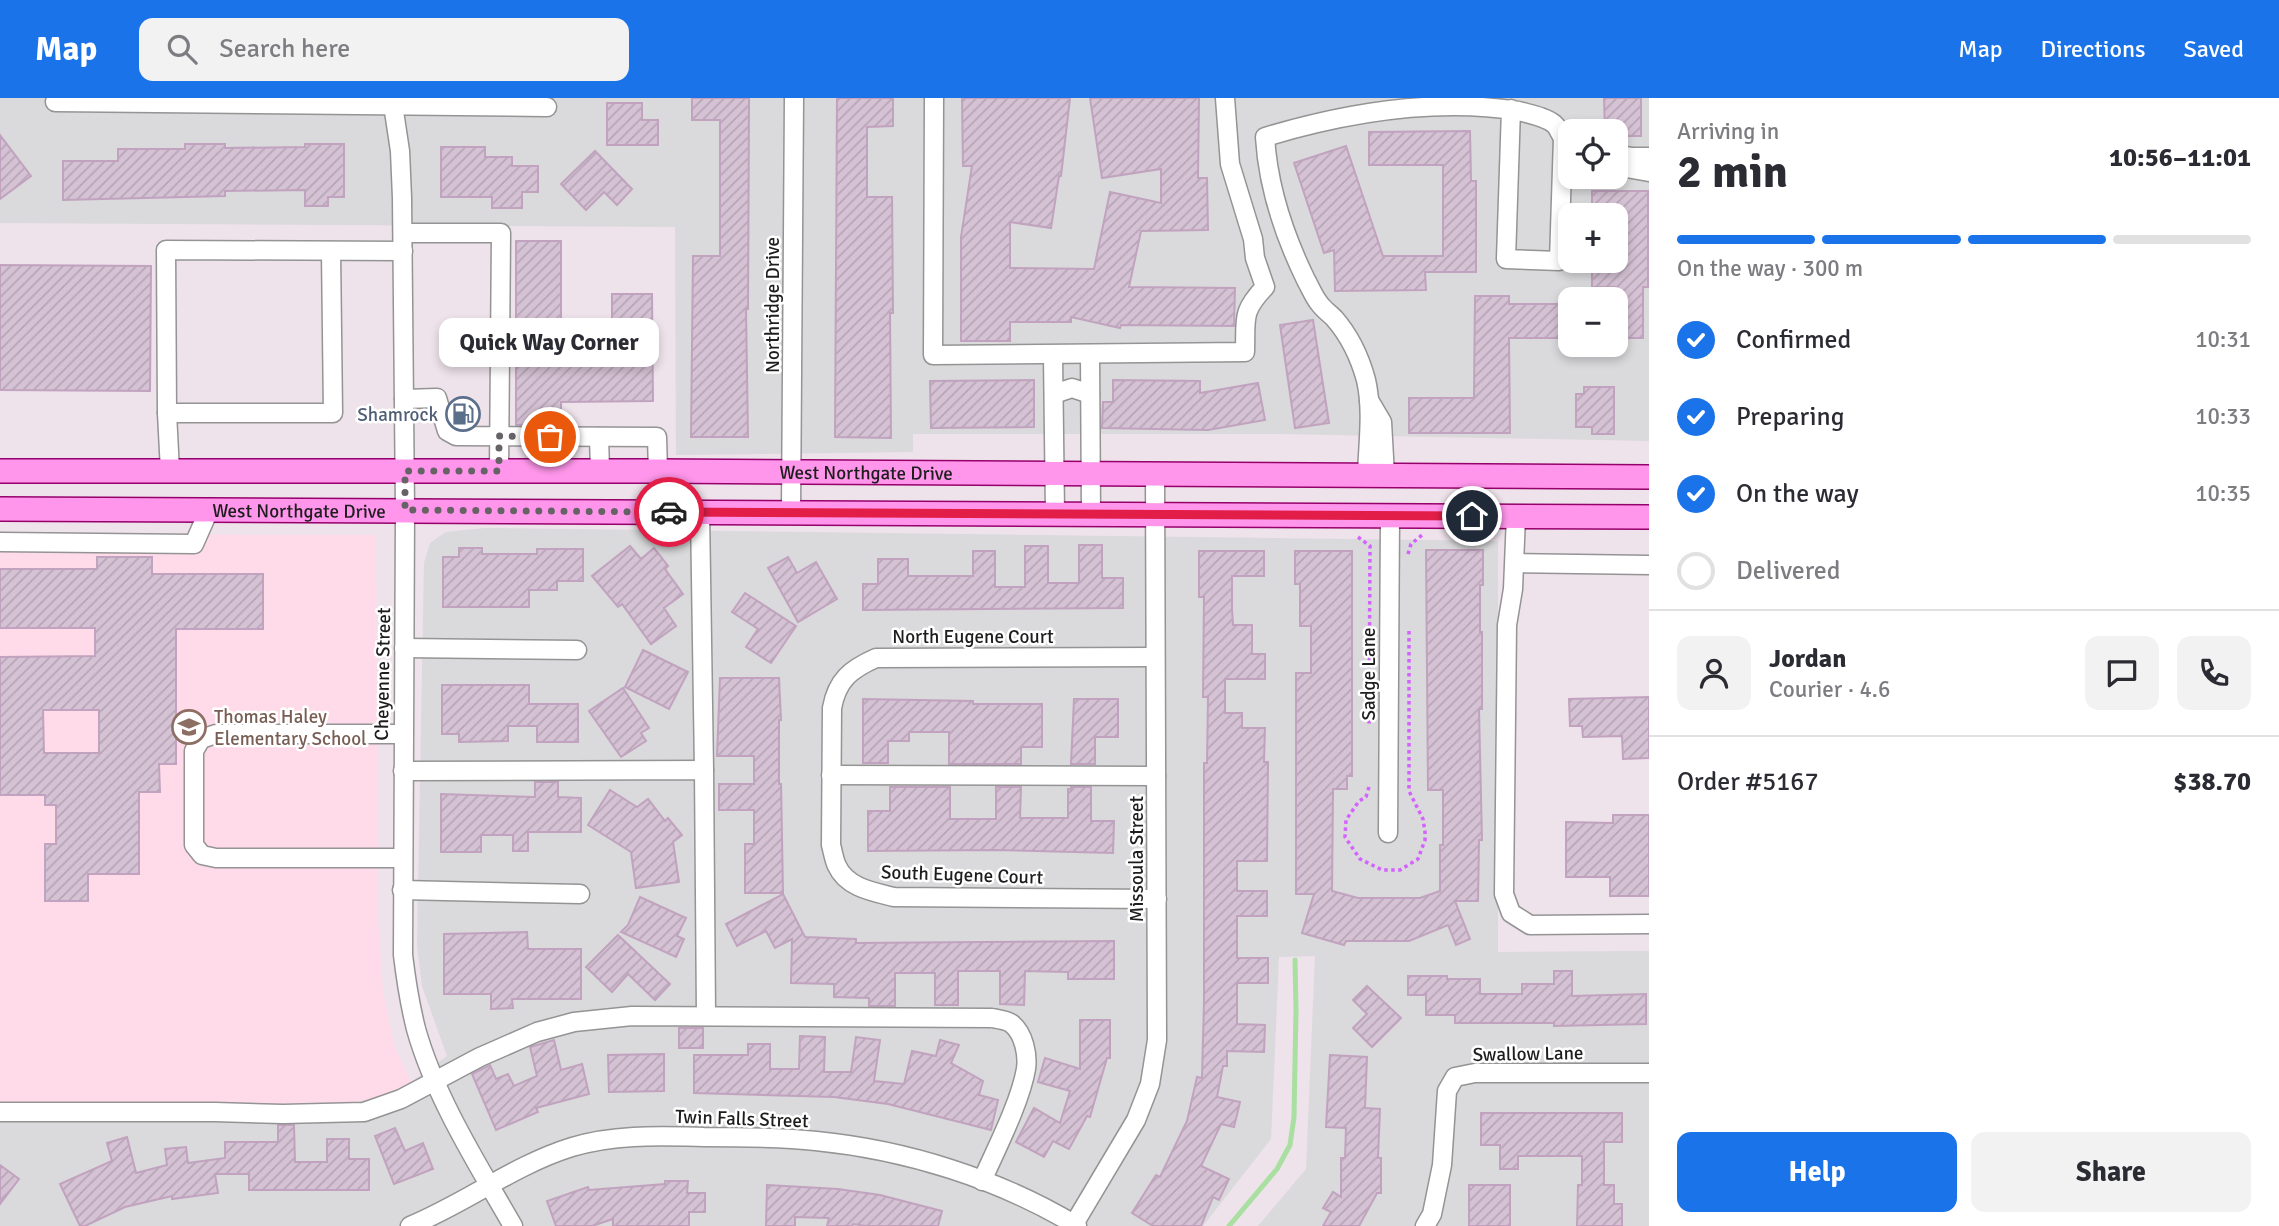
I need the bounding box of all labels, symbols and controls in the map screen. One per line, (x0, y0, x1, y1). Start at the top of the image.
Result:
search box (139, 18, 629, 81)
text: Map (35, 29, 97, 70)
icon: search (163, 30, 201, 68)
text: Search here (219, 33, 350, 65)
text: Map (1958, 34, 2003, 64)
text: Directions (2041, 34, 2146, 64)
text: Saved (2184, 34, 2244, 64)
text: Arriving in (1677, 117, 1779, 146)
map controls (1558, 119, 1628, 357)
button: locate (1558, 119, 1628, 189)
text: 10:56–11:01 (2109, 142, 2251, 174)
text: 2 min (1677, 144, 1788, 200)
button: + (1558, 203, 1628, 273)
street label: Northridge Drive (761, 237, 785, 373)
text: On the way · 300 m (1677, 254, 1863, 283)
button: − (1558, 287, 1628, 357)
callout: Quick Way Corner (440, 318, 660, 367)
icon: check (1677, 321, 1715, 359)
text: Confirmed (1736, 324, 1851, 356)
text: 10:31 (2195, 325, 2251, 354)
text: Quick Way Corner (459, 328, 639, 357)
fuel station icon: Shamrock (444, 395, 482, 433)
icon: check (1677, 398, 1715, 436)
text: Preparing (1736, 401, 1844, 433)
text: 10:33 (2195, 402, 2251, 431)
place label: Shamrock (357, 403, 438, 427)
pin (520, 407, 580, 467)
icon: bag (531, 418, 569, 456)
street label: West Northgate Drive (779, 461, 953, 486)
icon: check (1677, 475, 1715, 513)
courier (634, 477, 704, 547)
text: On the way (1736, 478, 1859, 510)
text: 10:35 (2195, 479, 2251, 508)
pin (1442, 486, 1502, 546)
icon: car (650, 493, 688, 531)
icon: home (1453, 497, 1491, 535)
street label: West Northgate Drive (212, 499, 386, 524)
text: Delivered (1736, 555, 1841, 587)
street label: Cheyenne Street (370, 607, 396, 741)
street label: North Eugene Court (892, 625, 1054, 649)
street label: Sadge Lane (1357, 627, 1381, 721)
button: person (1677, 636, 1751, 710)
button: chat (2085, 636, 2159, 710)
button: phone (2177, 636, 2251, 710)
text: Jordan (1769, 643, 1846, 675)
text: Courier · 4.6 (1769, 675, 1890, 704)
place label: Thomas Haley Elementary School (214, 705, 367, 751)
school or university icon: Thomas Haley Elementary School (170, 708, 208, 746)
text: Order #5167 (1677, 766, 1818, 798)
text: $38.70 (2173, 766, 2251, 798)
street label: Missoula Street (1125, 795, 1149, 922)
street label: South Eugene Court (881, 860, 1044, 890)
street label: Swallow Lane (1472, 1041, 1584, 1067)
street label: Twin Falls Street (675, 1105, 809, 1133)
button: Help (1677, 1132, 1957, 1212)
button: Share (1971, 1132, 2251, 1212)

